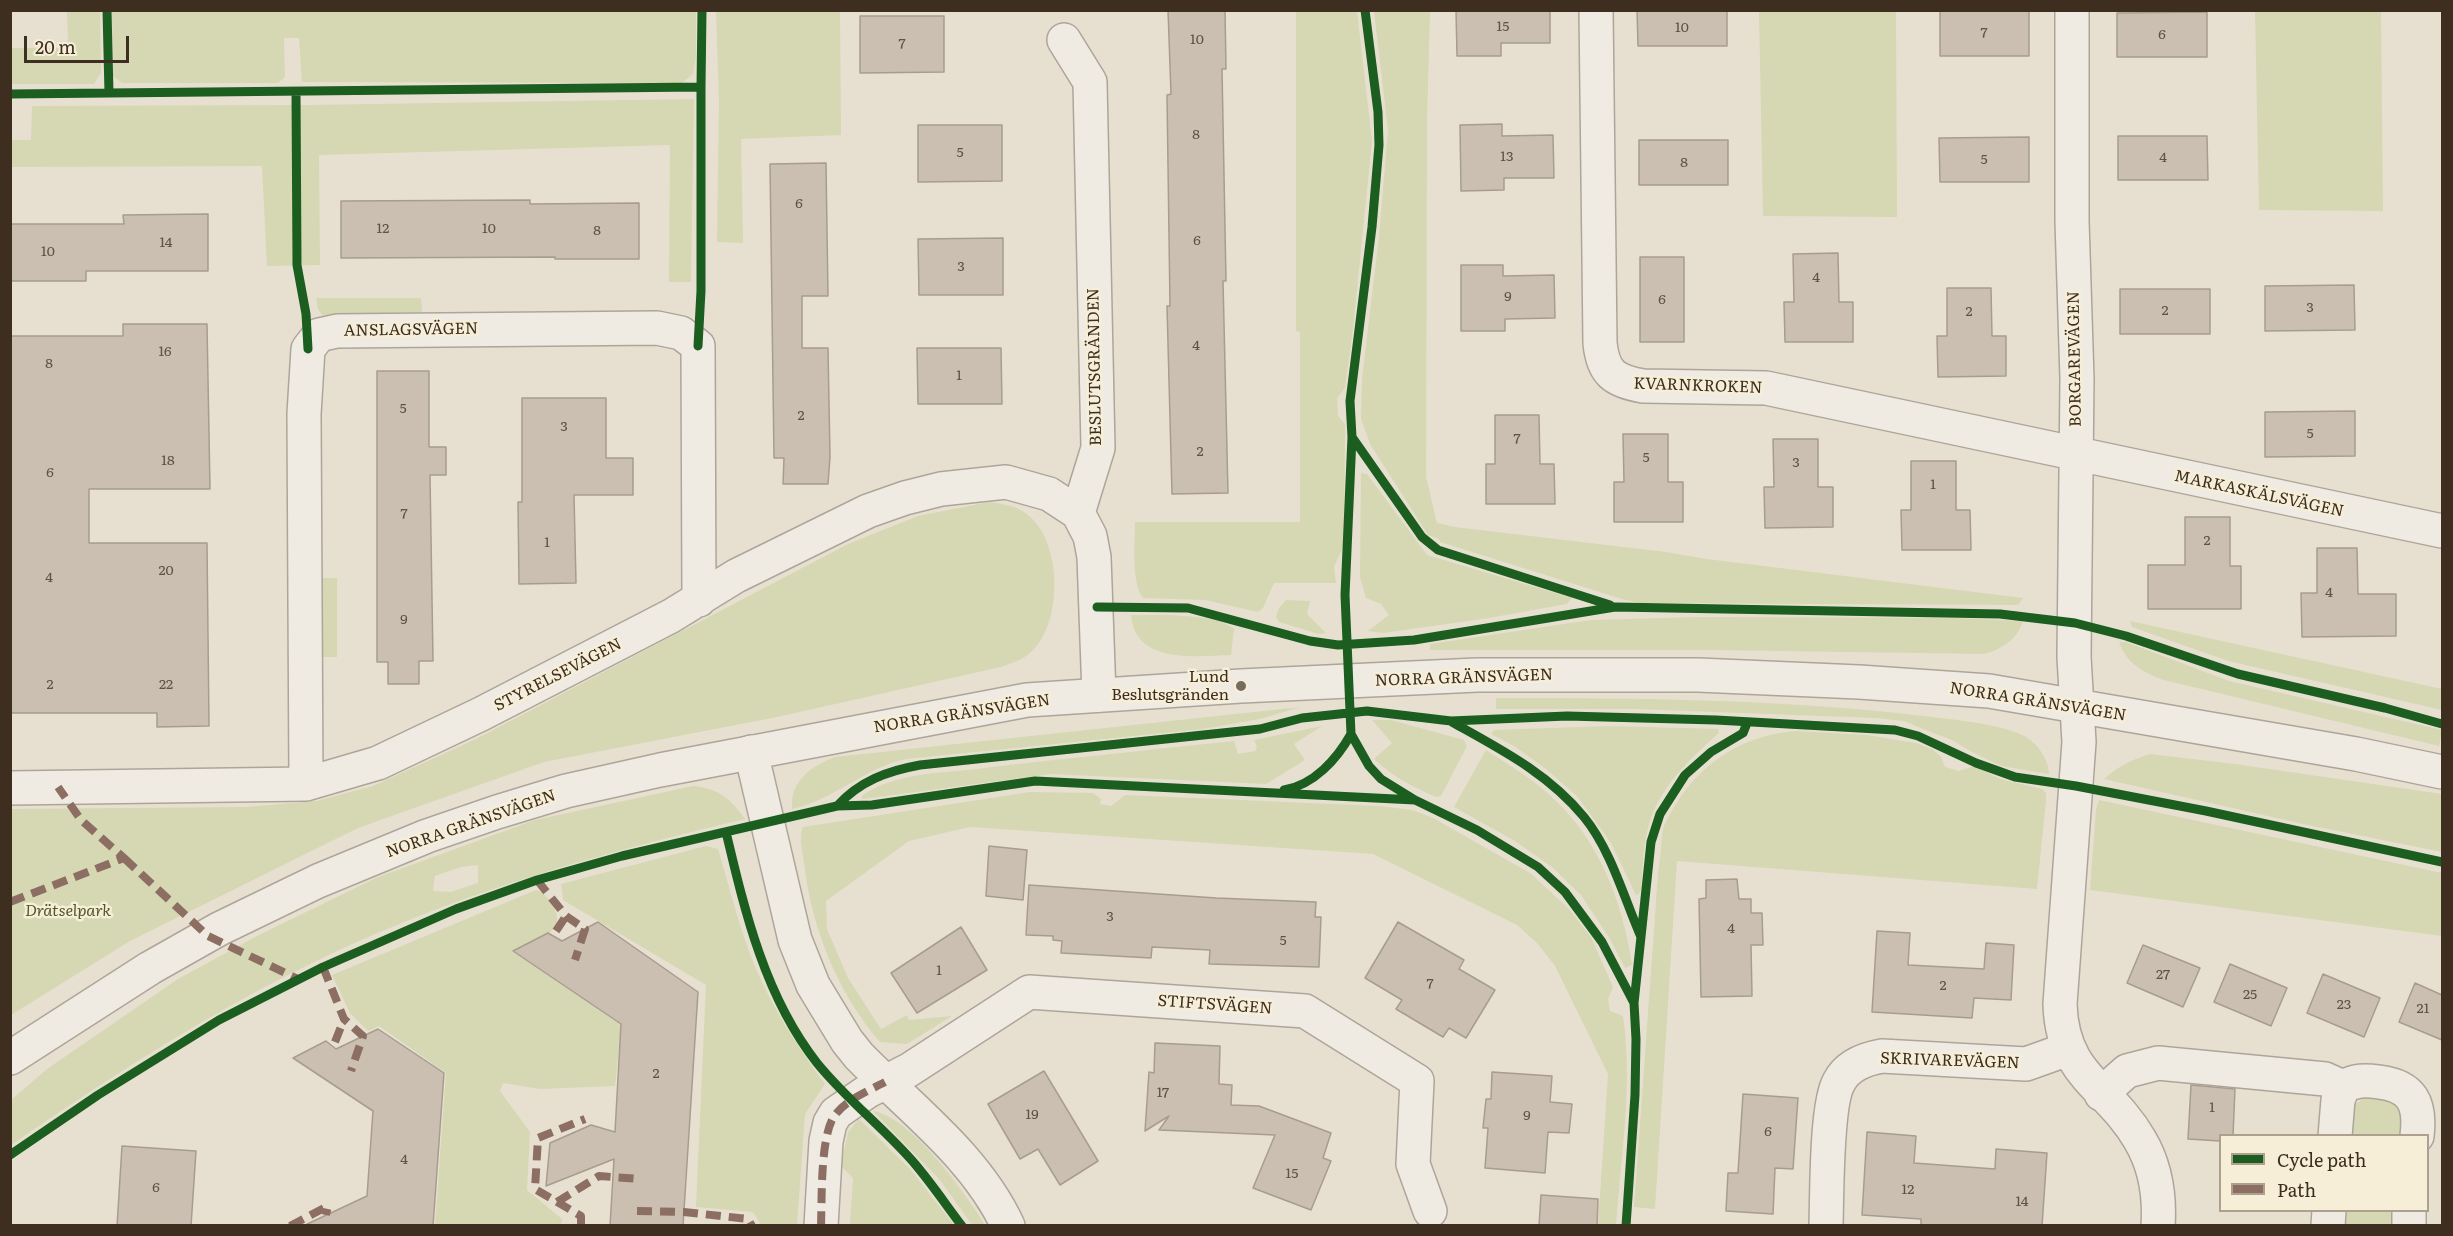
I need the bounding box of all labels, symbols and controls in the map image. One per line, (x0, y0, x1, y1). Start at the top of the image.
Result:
house number: 15 (1497, 19, 1509, 35)
house number: 10 (1675, 20, 1689, 36)
scale bar (27, 24, 132, 62)
house number: 7 (1980, 25, 1988, 41)
house number: 6 (2158, 27, 2166, 43)
house number: 10 (1190, 32, 1204, 48)
text: 20 m (35, 33, 76, 60)
house number: 7 (898, 36, 906, 52)
house number: 8 (1192, 127, 1200, 143)
house number: 5 (956, 145, 964, 161)
house number: 13 (1500, 149, 1514, 165)
house number: 4 (2159, 150, 2167, 166)
house number: 5 (1980, 152, 1988, 168)
house number: 8 (1680, 155, 1688, 171)
house number: 6 (795, 196, 803, 212)
house number: 12 (377, 221, 389, 237)
house number: 10 (482, 221, 496, 237)
house number: 8 (593, 223, 601, 239)
house number: 6 (1193, 233, 1201, 249)
house number: 14 (160, 235, 172, 251)
house number: 10 (41, 244, 55, 260)
house number: 3 (957, 259, 965, 275)
house number: 4 (1812, 270, 1820, 286)
street label: BESLUTSGRÄNDEN (1084, 288, 1106, 446)
house number: 9 (1504, 289, 1512, 305)
street label: BORGAREVÄGEN (2064, 291, 2086, 427)
house number: 6 (1658, 292, 1666, 308)
house number: 3 (2306, 300, 2314, 316)
house number: 2 (2161, 303, 2169, 319)
house number: 2 (1965, 304, 1973, 320)
street label: ANSLAGSVÄGEN (344, 319, 478, 341)
house number: 4 (1192, 338, 1200, 354)
house number: 16 (158, 344, 172, 360)
house number: 8 (45, 356, 53, 372)
house number: 1 (956, 368, 962, 384)
street label: KVARNKROKEN (1633, 374, 1763, 398)
house number: 5 (399, 401, 407, 417)
house number: 2 (797, 408, 805, 424)
house number: 3 (560, 419, 568, 435)
house number: 5 (2306, 426, 2314, 442)
house number: 7 (1513, 431, 1521, 447)
house number: 2 (1196, 444, 1204, 460)
house number: 5 (1642, 450, 1650, 466)
house number: 18 (161, 453, 175, 469)
house number: 3 (1792, 455, 1800, 471)
house number: 6 (46, 465, 54, 481)
street label: MARKASKÄLSVÄGEN (2172, 467, 2346, 521)
house number: 1 (1930, 477, 1936, 493)
house number: 7 (400, 506, 408, 522)
house number: 2 (2203, 533, 2211, 549)
house number: 1 (544, 535, 550, 551)
house number: 20 (158, 563, 174, 579)
house number: 4 (45, 570, 53, 586)
house number: 4 (2325, 585, 2333, 601)
house number: 9 (400, 612, 408, 628)
street label: STYRELSEVÄGEN (491, 634, 625, 716)
street label: NORRA GRÄNSVÄGEN (1374, 665, 1554, 691)
place label: Lund Beslutsgränden (1111, 667, 1229, 705)
house number: 2 (46, 677, 54, 693)
house number: 22 (159, 677, 173, 693)
marker: Lund Beslutsgränden (1234, 679, 1248, 693)
street label: NORRA GRÄNSVÄGEN (1948, 679, 2128, 725)
street label: NORRA GRÄNSVÄGEN (872, 691, 1052, 737)
street label: NORRA GRÄNSVÄGEN (383, 786, 559, 862)
park label: Drätselpark (25, 901, 111, 921)
house number: 3 (1106, 909, 1114, 925)
house number: 4 (1727, 921, 1735, 937)
house number: 5 (1279, 933, 1287, 949)
house number: 1 (936, 963, 942, 979)
house number: 27 (2156, 967, 2170, 983)
house number: 7 (1426, 976, 1434, 992)
house number: 2 (1939, 978, 1947, 994)
house number: 25 (2243, 987, 2257, 1003)
street label: STIFTSVÄGEN (1157, 991, 1273, 1019)
house number: 23 (2337, 997, 2351, 1013)
house number: 21 (2417, 1001, 2429, 1017)
street label: SKRIVAREVÄGEN (1880, 1049, 2020, 1073)
house number: 2 (652, 1066, 660, 1082)
house number: 17 (1157, 1085, 1169, 1101)
house number: 1 (2209, 1100, 2215, 1116)
house number: 19 (1025, 1107, 1039, 1123)
house number: 9 (1523, 1108, 1531, 1124)
house number: 6 (1764, 1124, 1772, 1140)
legend (2219, 1134, 2429, 1212)
text: Cycle path (2277, 1146, 2366, 1173)
house number: 4 (400, 1152, 408, 1168)
house number: 15 (1286, 1166, 1298, 1182)
text: Path (2277, 1176, 2316, 1203)
house number: 6 (152, 1180, 160, 1196)
house number: 12 (1902, 1182, 1914, 1198)
house number: 14 (2016, 1194, 2028, 1210)

